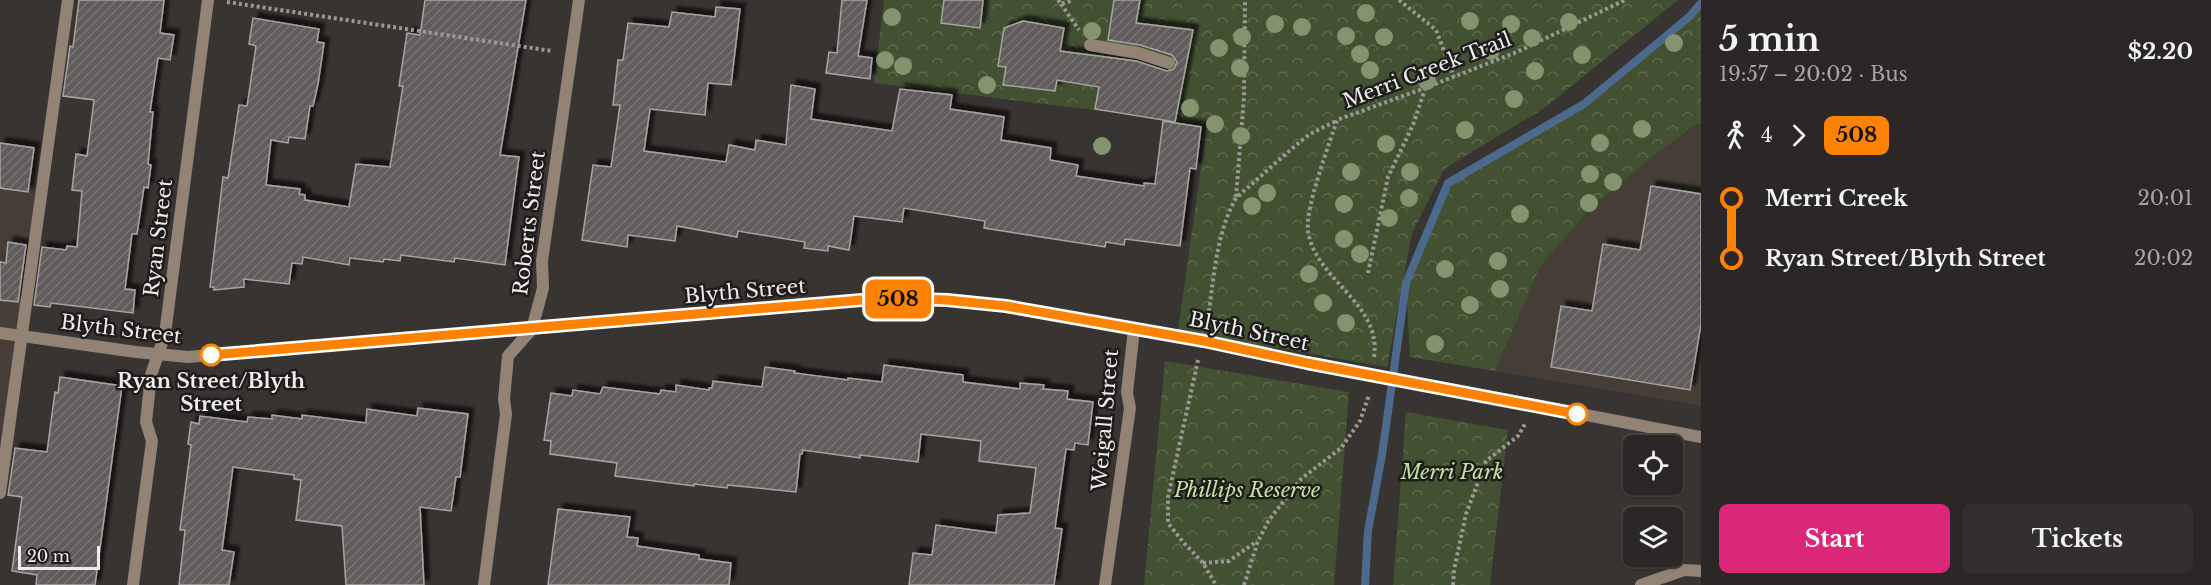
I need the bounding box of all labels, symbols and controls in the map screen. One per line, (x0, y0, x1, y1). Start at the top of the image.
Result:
text: 5 min (1719, 19, 1820, 60)
street label: Merri Creek Trail (1339, 27, 1515, 113)
text: $2.20 (2128, 38, 2193, 65)
text: 19:57 – 20:02 · Bus (1719, 62, 1908, 86)
icon: walk (1719, 119, 1752, 152)
icon: forward (1782, 119, 1815, 152)
text: 508 (1836, 122, 1877, 148)
text: 4 (1761, 123, 1773, 147)
street label: Roberts Street (508, 149, 550, 297)
street label: Ryan Street (139, 177, 177, 298)
text: Merri Creek (1765, 185, 1908, 212)
text: 20:01 (2138, 186, 2193, 210)
text: Ryan Street/Blyth Street (1765, 245, 2046, 272)
text: 20:02 (2134, 246, 2193, 270)
street label: Blyth Street (683, 274, 807, 308)
line badge: 508 (864, 280, 932, 318)
text: 508 (877, 286, 919, 312)
street label: Blyth Street (1187, 307, 1311, 355)
street label: Blyth Street (59, 310, 183, 348)
marker: Ryan Street/Blyth Street (200, 344, 222, 366)
street label: Weigall Street (1087, 348, 1123, 493)
place label: Ryan Street/Blyth Street (117, 369, 306, 416)
unlabelled marker (1566, 403, 1588, 425)
map controls (1623, 435, 1683, 567)
button: locate (1623, 435, 1683, 495)
park label: Merri Park (1400, 460, 1503, 484)
park label: Phillips Reserve (1173, 478, 1320, 502)
button: Start (1719, 504, 1950, 573)
button: Tickets (1962, 504, 2193, 573)
button: layers (1623, 507, 1683, 567)
scale bar (18, 543, 100, 570)
text: 20 m (27, 546, 70, 566)

